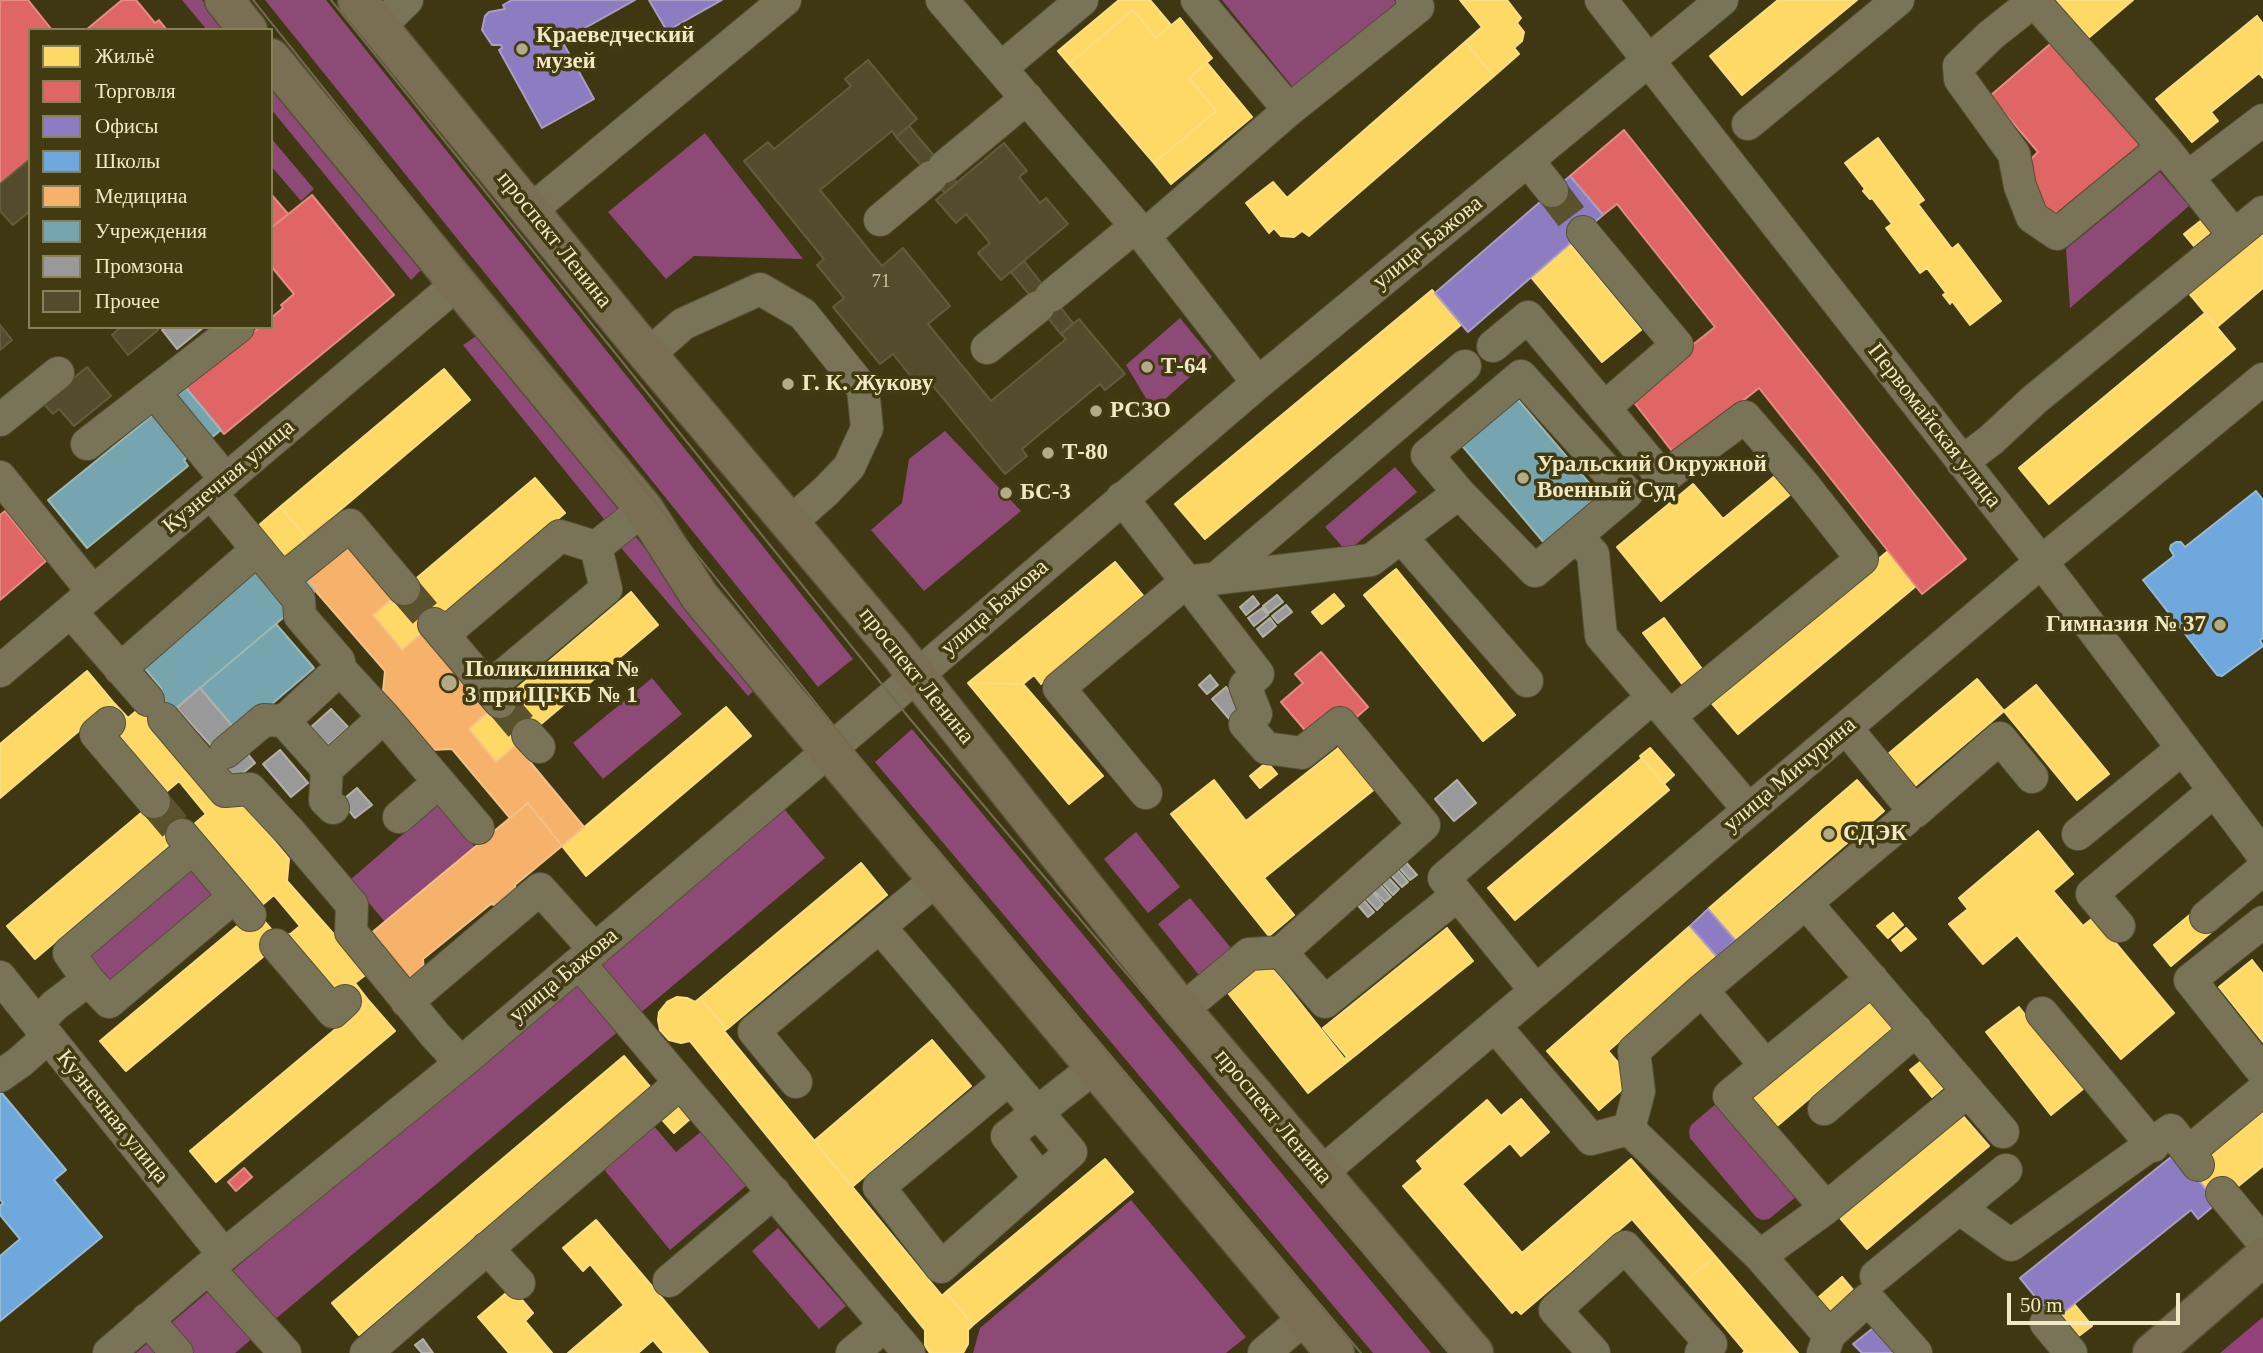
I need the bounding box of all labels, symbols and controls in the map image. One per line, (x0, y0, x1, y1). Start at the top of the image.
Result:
place label: Краеведческий музей (536, 22, 695, 76)
legend (28, 28, 273, 329)
marker: Краеведческий музей (514, 41, 530, 57)
text: Жильё (95, 44, 154, 68)
text: Торговля (95, 79, 176, 103)
text: Офисы (95, 114, 158, 138)
text: Школы (95, 149, 160, 173)
street label: проспект Ленина (490, 166, 618, 314)
text: Медицина (95, 184, 187, 208)
street label: улица Бажова (1367, 190, 1489, 296)
text: Учреждения (95, 219, 207, 243)
text: Промзона (95, 254, 183, 278)
house number: 71 (872, 271, 890, 293)
text: Прочее (95, 289, 160, 313)
street label: Первомайская улица (1861, 338, 2007, 514)
place label: Т-64 (1161, 353, 1207, 381)
marker: Т-64 (1139, 359, 1155, 375)
place label: Г. К. Жукову (802, 370, 933, 398)
marker: Г. К. Жукову (780, 376, 796, 392)
place label: РСЗО (1110, 397, 1171, 425)
marker: РСЗО (1088, 403, 1104, 419)
street label: Кузнечная улица (158, 414, 300, 540)
place label: Т-80 (1062, 439, 1108, 467)
marker: Т-80 (1040, 445, 1056, 461)
place label: Уральский Окружной Военный Суд (1537, 451, 1767, 505)
marker: Уральский Окружной Военный Суд (1515, 470, 1531, 486)
place label: БС-3 (1020, 479, 1071, 507)
marker: БС-3 (998, 485, 1014, 501)
street label: улица Бажова (936, 554, 1054, 662)
street label: проспект Ленина (852, 602, 980, 750)
place label: Гимназия № 37 (2046, 611, 2206, 639)
marker: Гимназия № 37 (2212, 617, 2228, 633)
place label: Поликлиника № 3 при ЦГКБ № 1 (465, 656, 639, 710)
marker: Поликлиника № 3 при ЦГКБ № 1 (439, 673, 459, 693)
street label: улица Мичурина (1718, 711, 1862, 839)
place label: СДЭК (1843, 820, 1907, 848)
marker: СДЭК (1821, 826, 1837, 842)
street label: улица Бажова (504, 923, 624, 1029)
street label: проспект Ленина (1208, 1044, 1338, 1190)
street label: Кузнечная улица (50, 1045, 174, 1189)
scale bar (2011, 1280, 2184, 1324)
text: 50 m (2020, 1293, 2063, 1317)

